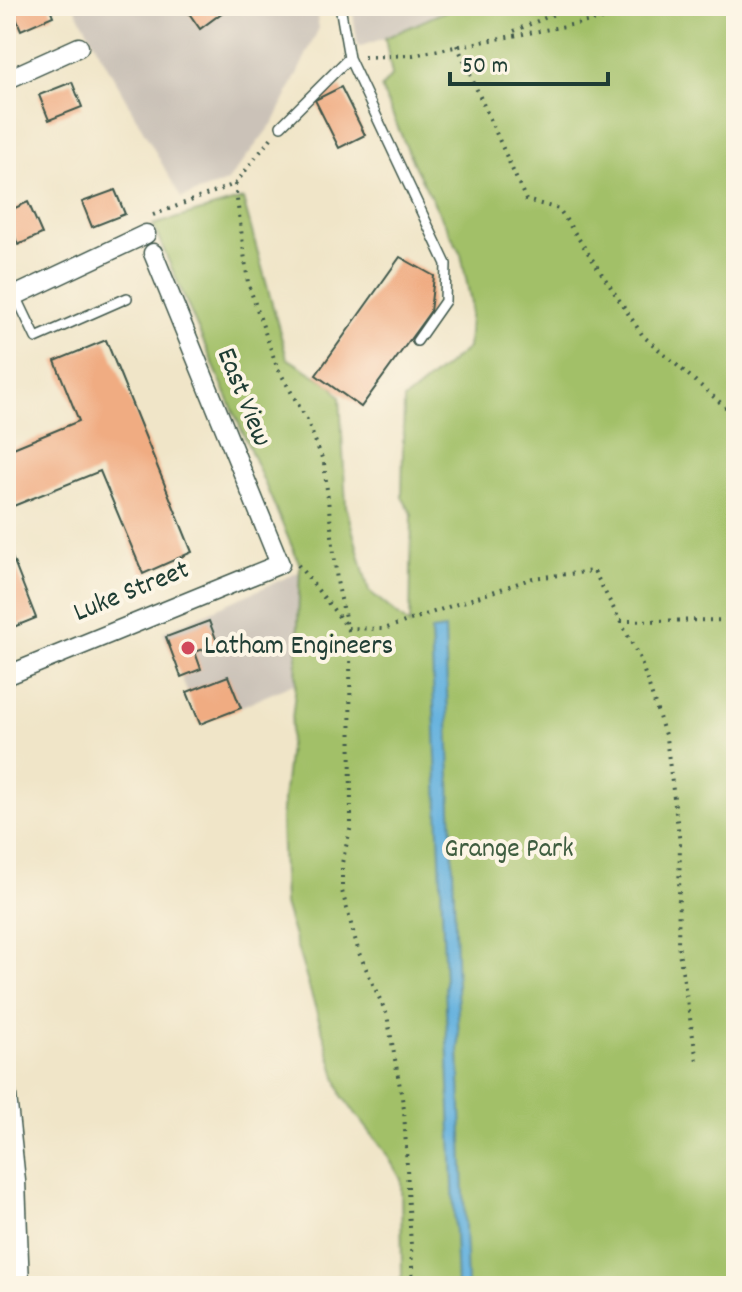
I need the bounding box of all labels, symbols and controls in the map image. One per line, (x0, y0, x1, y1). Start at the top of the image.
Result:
scale bar (450, 36, 608, 86)
text: 50 m (462, 50, 508, 84)
street label: East View (204, 343, 280, 453)
street label: Luke Street (68, 552, 196, 634)
place label: Latham Engineers (204, 628, 393, 668)
marker: Latham Engineers (179, 639, 197, 657)
park label: Grange Park (444, 831, 574, 871)

